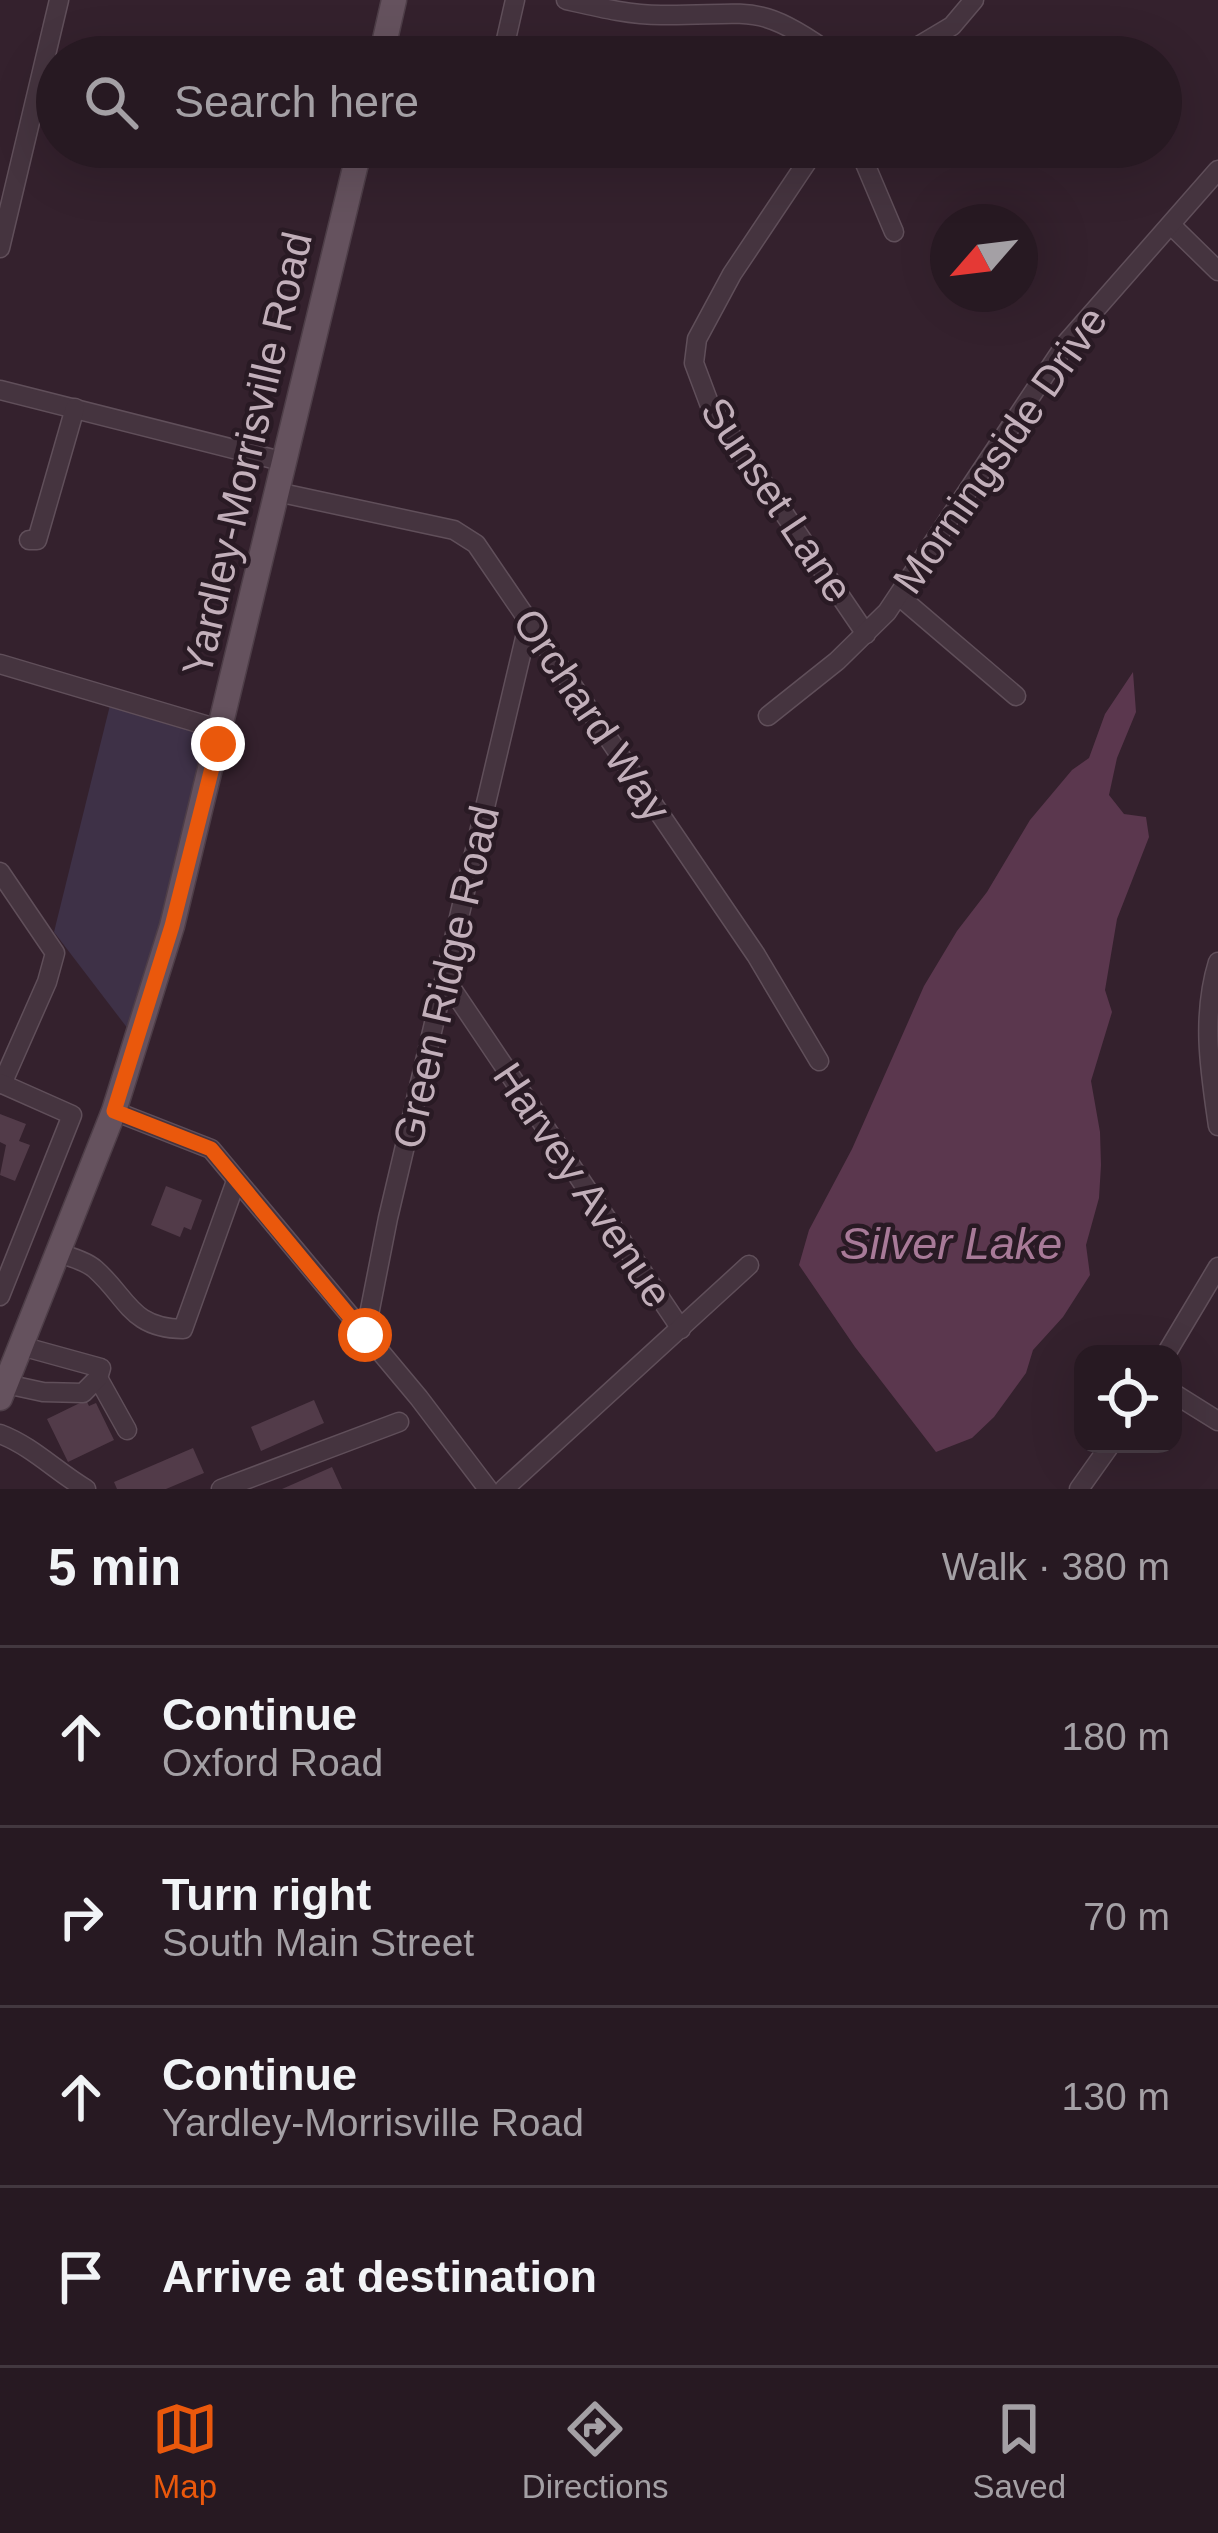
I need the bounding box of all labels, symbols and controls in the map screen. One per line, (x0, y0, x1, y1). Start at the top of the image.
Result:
search box (36, 36, 1182, 168)
icon: search (78, 69, 144, 135)
text: Search here (174, 76, 419, 127)
north arrow (930, 204, 1038, 312)
street label: Yardley-Morrisville Road (173, 227, 321, 681)
street label: Morningside Drive (884, 298, 1116, 602)
street label: Sunset Lane (692, 389, 862, 611)
street label: Orchard Way (504, 600, 680, 830)
route end (191, 717, 245, 771)
street label: Green Ridge Road (384, 801, 508, 1153)
street label: Harvey Avenue (484, 1054, 682, 1316)
water label: Silver Lake (840, 1218, 1062, 1269)
route start (338, 1308, 392, 1362)
map controls (1074, 1345, 1182, 1453)
button: locate (1074, 1345, 1182, 1453)
text: 5 min (48, 1539, 181, 1596)
text: Walk · 380 m (942, 1545, 1170, 1588)
text: Continue (162, 1689, 357, 1740)
icon: ahead (48, 1704, 114, 1770)
text: 180 m (1062, 1715, 1170, 1758)
text: Oxford Road (162, 1741, 383, 1784)
text: Turn right (162, 1869, 371, 1920)
icon: right (48, 1884, 114, 1950)
text: 70 m (1083, 1895, 1170, 1938)
text: South Main Street (162, 1921, 474, 1964)
text: Continue (162, 2049, 357, 2100)
icon: ahead (48, 2064, 114, 2130)
text: 130 m (1062, 2075, 1170, 2118)
text: Yardley-Morrisville Road (162, 2101, 584, 2144)
icon: arrive (48, 2244, 114, 2310)
text: Arrive at destination (162, 2251, 597, 2302)
tab: Map (152, 2396, 218, 2506)
tab: Directions (522, 2396, 669, 2506)
tab: Saved (972, 2396, 1066, 2506)

